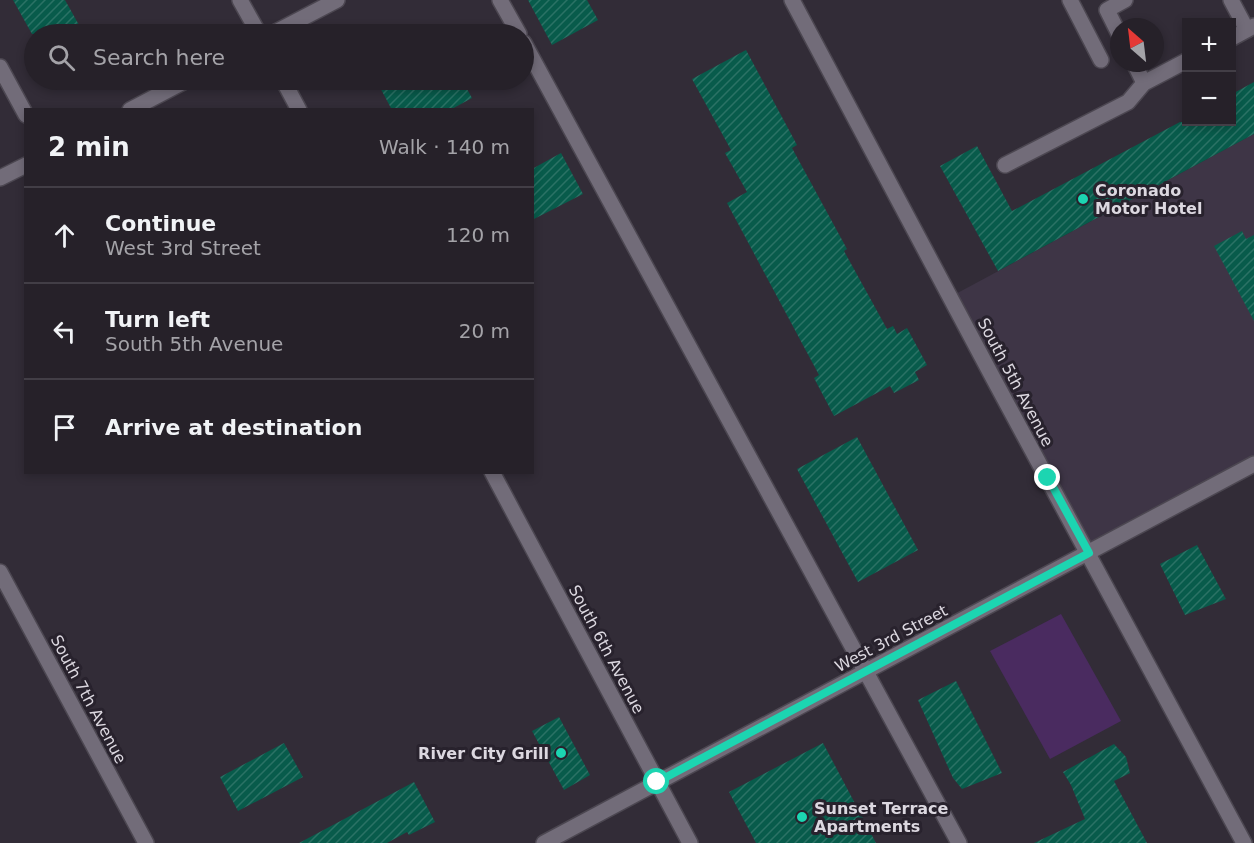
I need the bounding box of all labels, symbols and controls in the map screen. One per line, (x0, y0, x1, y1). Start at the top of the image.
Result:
north arrow (1110, 18, 1164, 72)
map controls (1182, 18, 1236, 126)
button: + (1182, 18, 1236, 72)
search box (24, 24, 534, 90)
icon: search (45, 41, 78, 74)
text: Search here (93, 45, 225, 70)
button: − (1182, 72, 1236, 126)
text: 2 min (48, 132, 130, 162)
text: Walk · 140 m (379, 135, 510, 159)
place label: Coronado Motor Hotel (1095, 181, 1202, 218)
marker: Coronado Motor Hotel (1076, 192, 1090, 206)
text: Continue (105, 211, 216, 236)
icon: ahead (48, 219, 81, 252)
text: 120 m (446, 223, 510, 247)
text: West 3rd Street (105, 236, 261, 260)
text: Turn left (105, 307, 210, 332)
icon: left (48, 315, 81, 348)
street label: South 5th Avenue (974, 315, 1057, 450)
text: 20 m (459, 319, 510, 343)
text: South 5th Avenue (105, 332, 283, 356)
icon: arrive (48, 411, 81, 444)
text: Arrive at destination (105, 415, 362, 440)
route end (1034, 464, 1060, 490)
street label: South 6th Avenue (565, 582, 648, 717)
street label: West 3rd Street (832, 601, 951, 676)
street label: South 7th Avenue (47, 632, 130, 767)
place label: River City Grill (418, 744, 549, 763)
marker: River City Grill (554, 746, 568, 760)
route start (643, 768, 669, 794)
place label: Sunset Terrace Apartments (814, 799, 949, 836)
marker: Sunset Terrace Apartments (795, 810, 809, 824)

